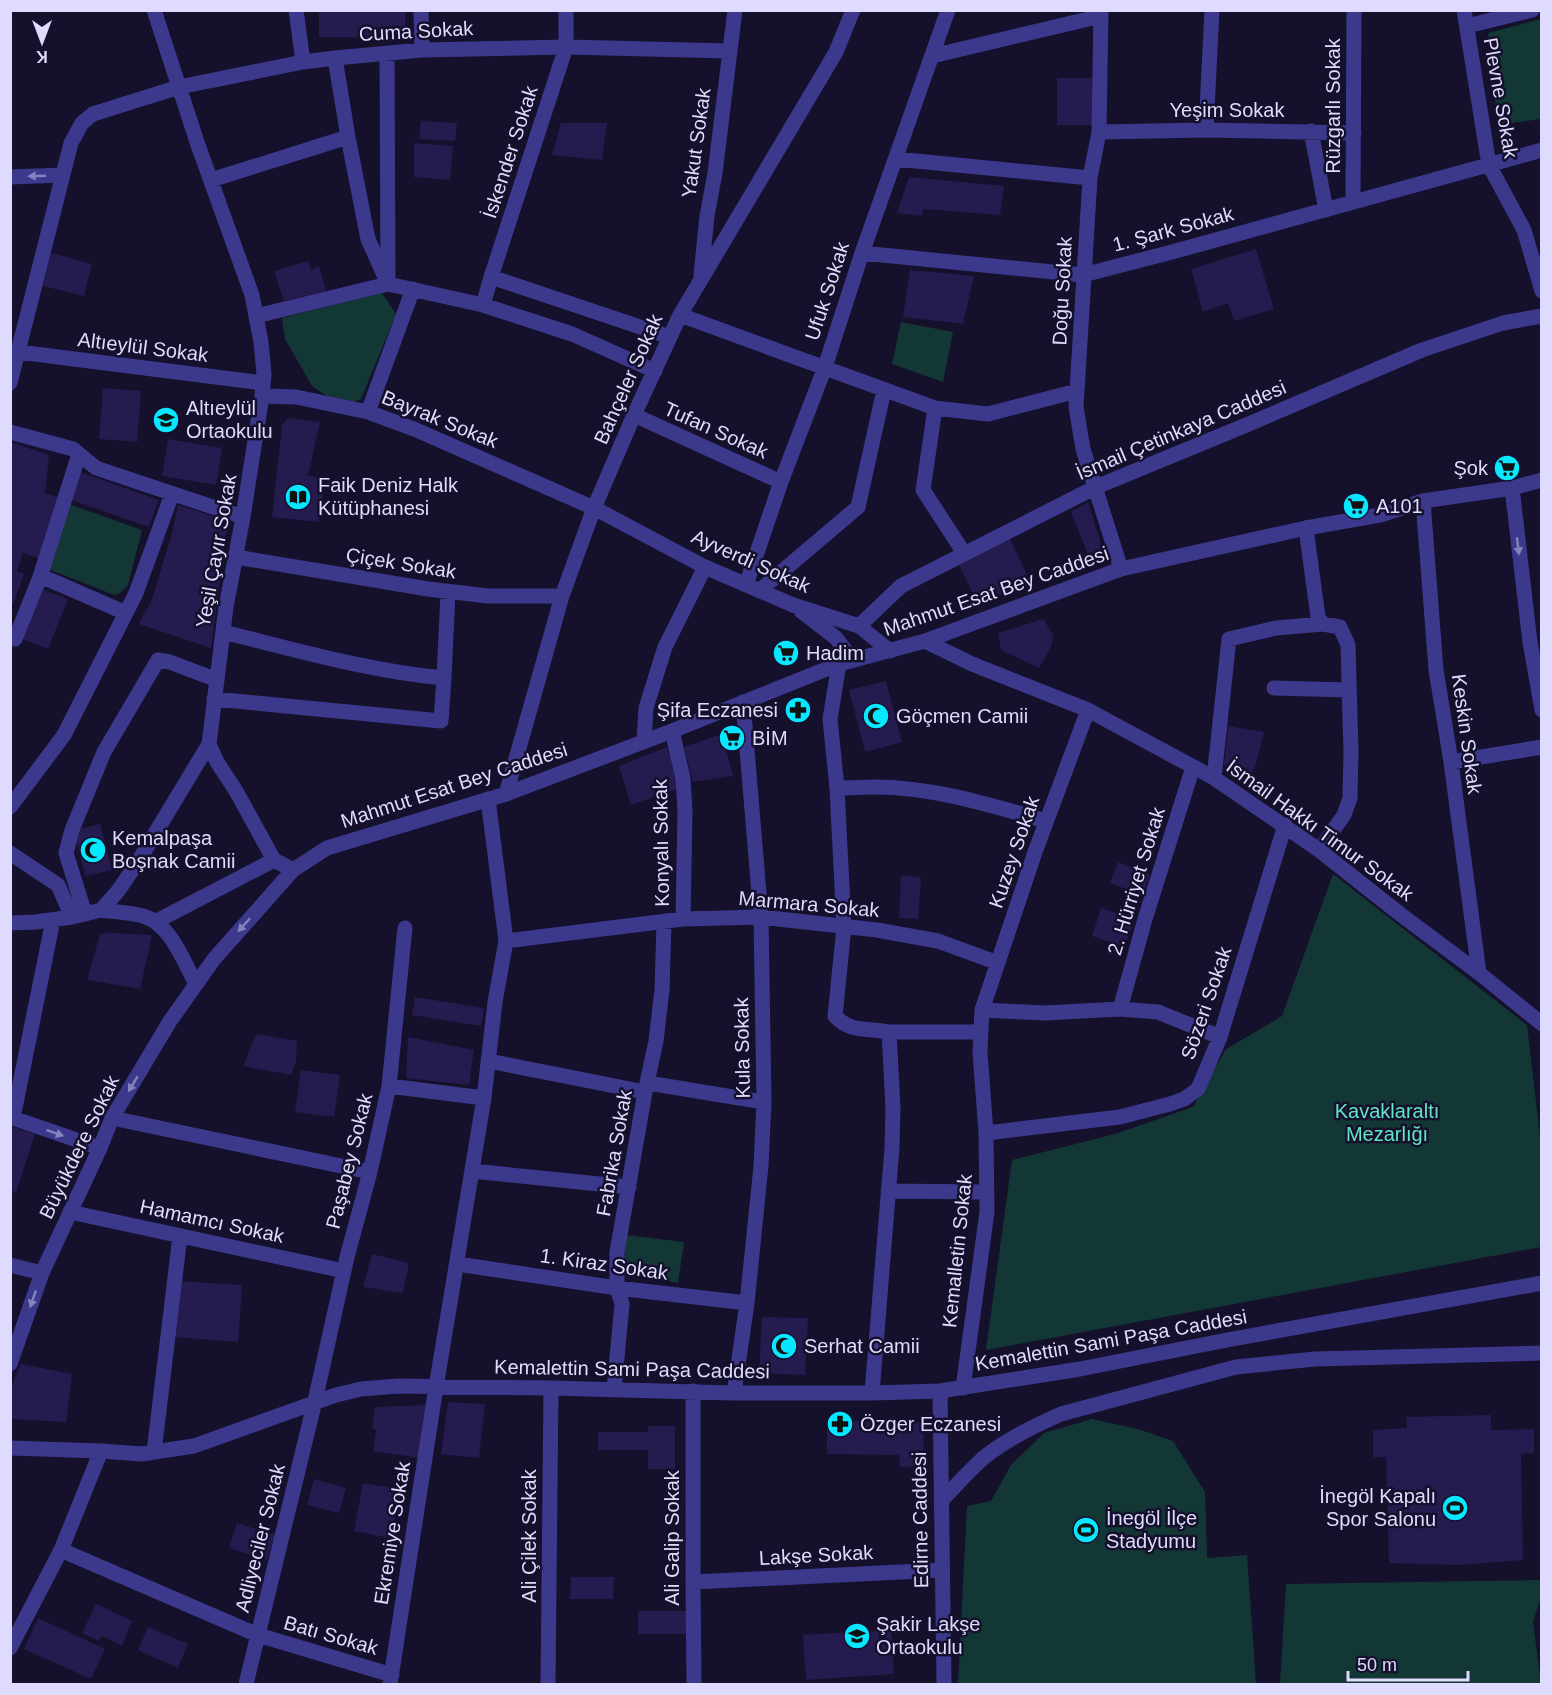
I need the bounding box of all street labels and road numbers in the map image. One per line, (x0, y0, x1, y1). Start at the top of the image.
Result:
street label: Cuma Sokak (358, 17, 475, 45)
street label: Plevne Sokak (1480, 36, 1523, 161)
street label: Rüzgarlı Sokak (1322, 37, 1344, 174)
street label: İskender Sokak (478, 82, 542, 221)
street label: Yakut Sokak (677, 86, 715, 199)
street label: Yeşim Sokak (1170, 99, 1285, 121)
street label: 1. Şark Sokak (1110, 202, 1237, 256)
street label: Doğu Sokak (1048, 235, 1076, 346)
street label: Ufuk Sokak (801, 238, 854, 343)
street label: Bahçeler Sokak (589, 310, 667, 447)
street label: Altıeylül Sokak (77, 328, 210, 366)
street label: İsmail Çetinkaya Caddesi (1073, 376, 1289, 484)
street label: Bayrak Sokak (379, 386, 502, 453)
street label: Tufan Sokak (661, 397, 772, 463)
street label: Yeşil Çayır Sokak (192, 471, 241, 630)
street label: Ayverdi Sokak (688, 525, 815, 597)
street label: Mahmut Esat Bey Caddesi (880, 542, 1112, 640)
street label: Çiçek Sokak (344, 543, 459, 583)
street label: Keskin Sokak (1448, 672, 1486, 797)
street label: Mahmut Esat Bey Caddesi (338, 738, 570, 832)
street label: İsmail Hakkı Timur Sokak (1222, 755, 1419, 906)
street label: Konyalı Sokak (649, 778, 673, 907)
street label: Kuzey Sokak (985, 792, 1044, 911)
street label: 2. Hürriyet Sokak (1103, 803, 1169, 958)
street label: Marmara Sokak (738, 887, 881, 921)
street label: Sözeri Sokak (1176, 943, 1236, 1062)
street label: Kula Sokak (730, 996, 754, 1099)
street label: Büyükdere Sokak (35, 1071, 124, 1222)
street label: Fabrika Sokak (592, 1087, 636, 1218)
street label: Paşabey Sokak (322, 1090, 377, 1231)
street label: Kemalletin Sokak (938, 1172, 976, 1329)
street label: Hamamcı Sokak (138, 1195, 287, 1247)
street label: 1. Kiraz Sokak (539, 1244, 670, 1284)
street label: Kemalettin Sami Paşa Caddesi (973, 1305, 1249, 1375)
street label: Kemalettin Sami Paşa Caddesi (494, 1356, 770, 1382)
street label: Edirne Caddesi (908, 1451, 932, 1589)
street label: Ekremiye Sokak (370, 1459, 414, 1606)
street label: Adliyeciler Sokak (231, 1460, 289, 1615)
street label: Ali Çilek Sokak (518, 1468, 540, 1603)
street label: Ali Galip Sokak (661, 1469, 683, 1606)
street label: Lakşe Sokak (758, 1541, 875, 1569)
street label: Batı Sokak (281, 1611, 381, 1659)

